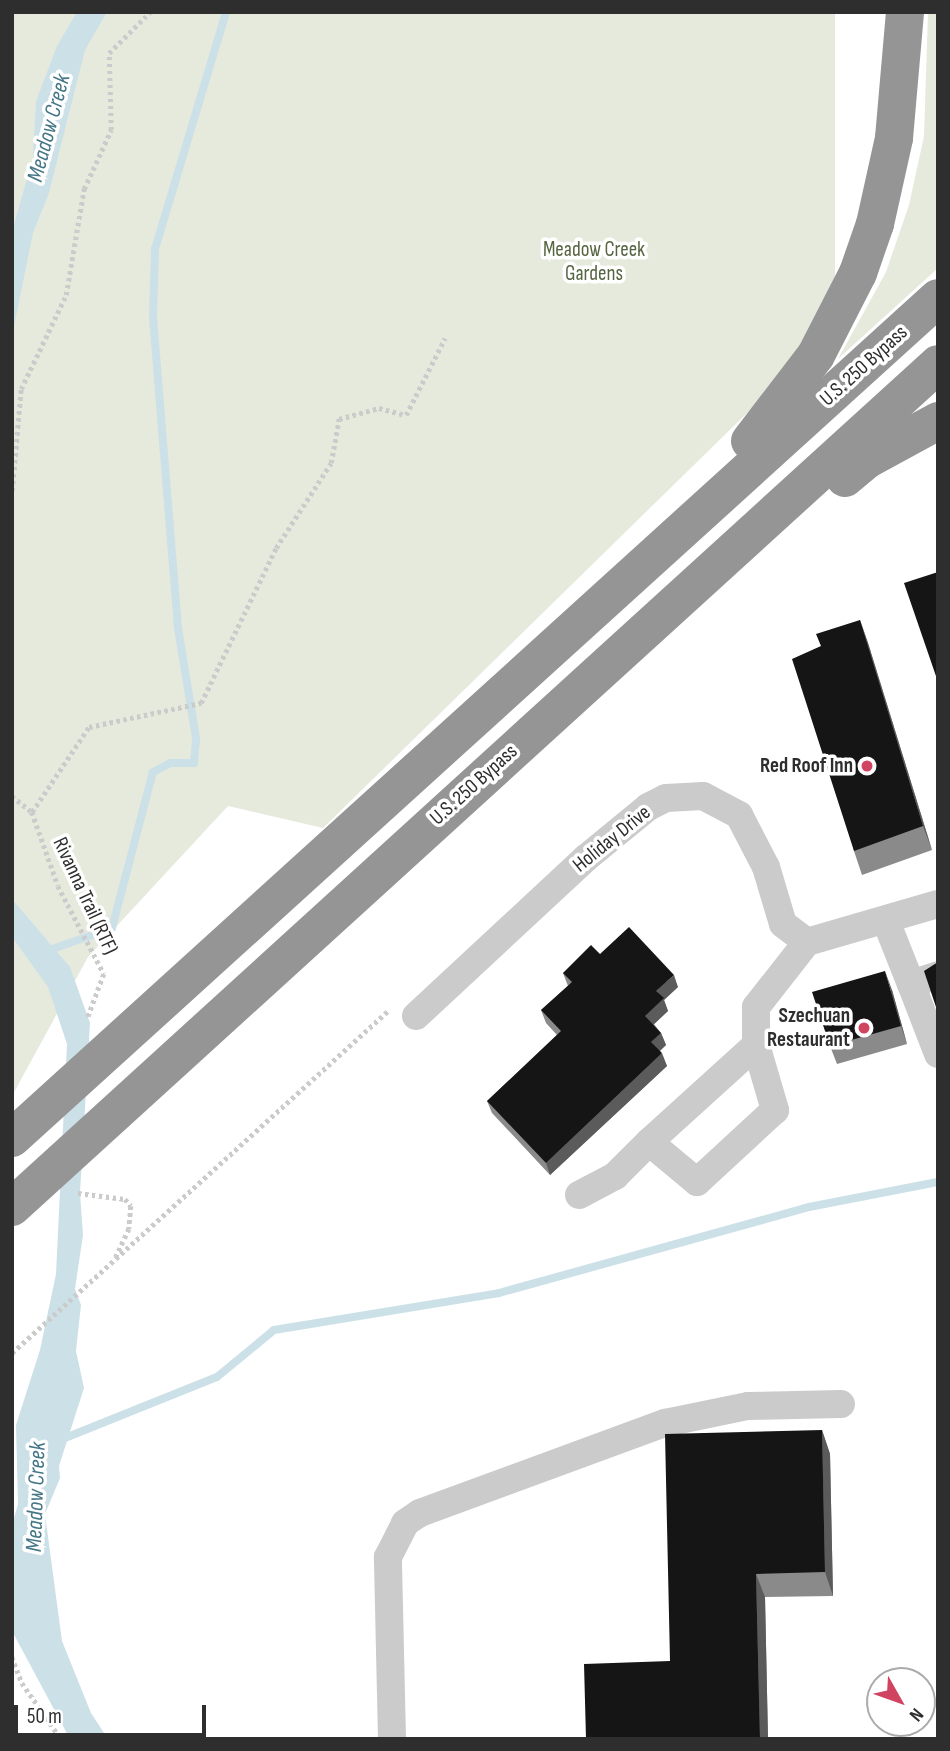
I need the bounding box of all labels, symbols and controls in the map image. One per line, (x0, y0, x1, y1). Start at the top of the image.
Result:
water label: Meadow Creek (21, 71, 77, 185)
park label: Meadow Creek Gardens (543, 237, 645, 287)
street label: U.S. 250 Bypass (815, 320, 913, 412)
street label: U.S. 250 Bypass (425, 739, 523, 831)
place label: Red Roof Inn (760, 753, 853, 779)
marker: Red Roof Inn (859, 758, 875, 774)
street label: Holiday Drive (568, 800, 656, 878)
street label: Rivanna Trail (RTF) (47, 834, 123, 958)
place label: Szechuan Restaurant (767, 1003, 850, 1053)
marker: Szechuan Restaurant (856, 1020, 872, 1036)
water label: Meadow Creek (20, 1441, 52, 1553)
north arrow (866, 1667, 936, 1737)
scale bar (18, 1692, 210, 1736)
text: N (904, 1703, 928, 1726)
text: 50 m (27, 1704, 62, 1729)

